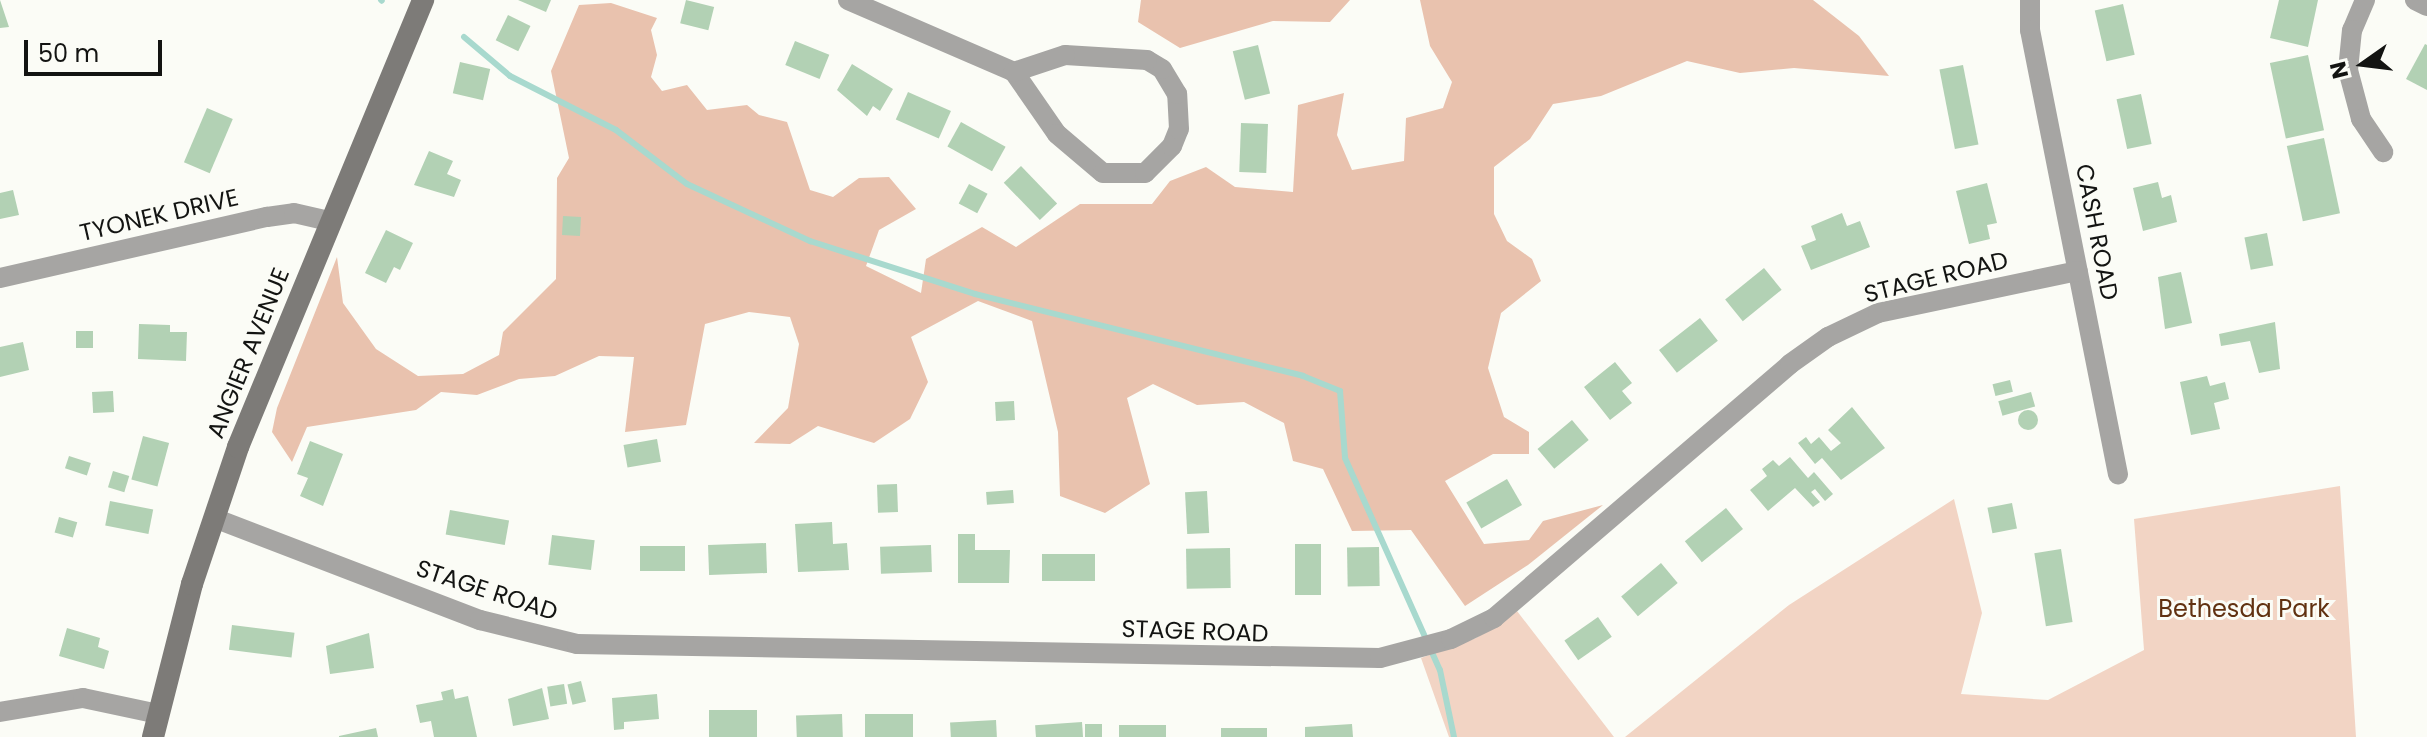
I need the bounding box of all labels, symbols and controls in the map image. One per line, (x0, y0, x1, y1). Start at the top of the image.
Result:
scale bar (28, 24, 166, 74)
north arrow (2323, 24, 2403, 104)
text: 50 m (38, 37, 99, 70)
text: N (2322, 58, 2356, 82)
street label: CASH ROAD (2070, 161, 2124, 303)
street label: TYONEK DRIVE (77, 183, 241, 247)
street label: STAGE ROAD (1861, 245, 2011, 309)
street label: ANGIER AVENUE (201, 264, 295, 442)
street label: STAGE ROAD (413, 554, 561, 626)
park label: Bethesda Park (2158, 595, 2330, 623)
street label: STAGE ROAD (1121, 614, 1269, 648)

